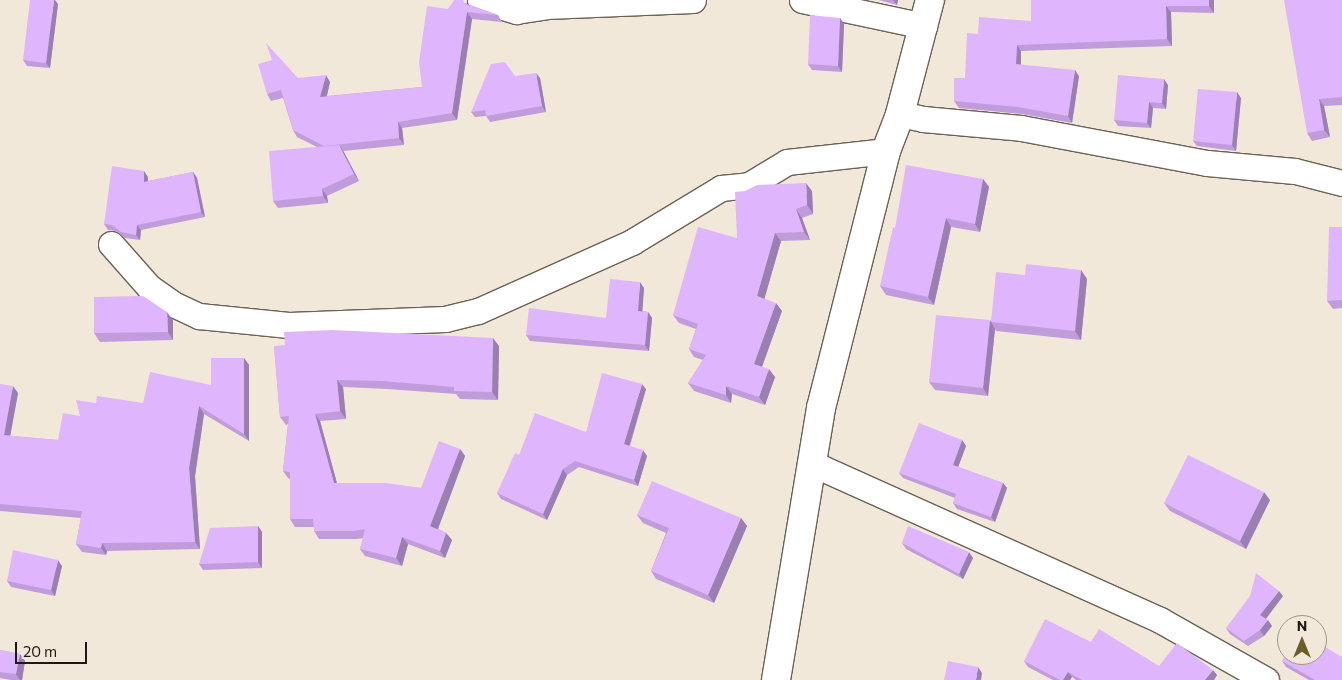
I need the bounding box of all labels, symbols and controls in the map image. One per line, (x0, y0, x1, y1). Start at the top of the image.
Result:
north arrow (1277, 615, 1327, 665)
text: N (1297, 617, 1307, 634)
scale bar (18, 632, 90, 664)
text: 20 m (23, 642, 57, 660)

